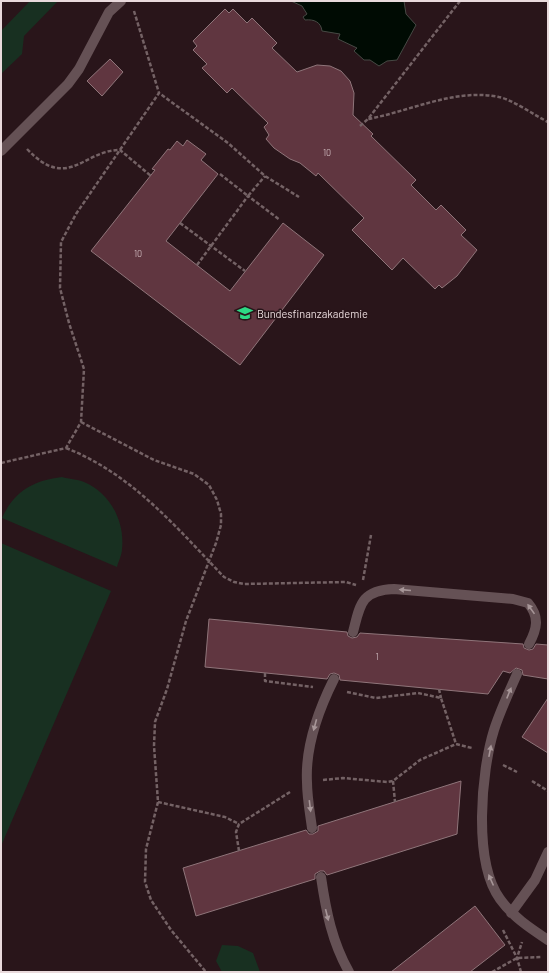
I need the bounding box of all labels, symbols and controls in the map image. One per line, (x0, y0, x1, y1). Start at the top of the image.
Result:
house number: 10 (323, 147, 331, 158)
house number: 10 (134, 248, 142, 259)
school or university icon: Bundesfinanzakademie (236, 304, 254, 322)
place label: Bundesfinanzakademie (257, 307, 368, 320)
one-way arrow (399, 586, 411, 593)
one-way arrow (527, 603, 535, 614)
house number: 1 (375, 651, 379, 662)
one-way arrow (506, 687, 512, 698)
one-way arrow (312, 719, 318, 731)
one-way arrow (487, 745, 493, 757)
one-way arrow (306, 800, 313, 812)
one-way arrow (488, 874, 494, 885)
one-way arrow (324, 909, 330, 921)

